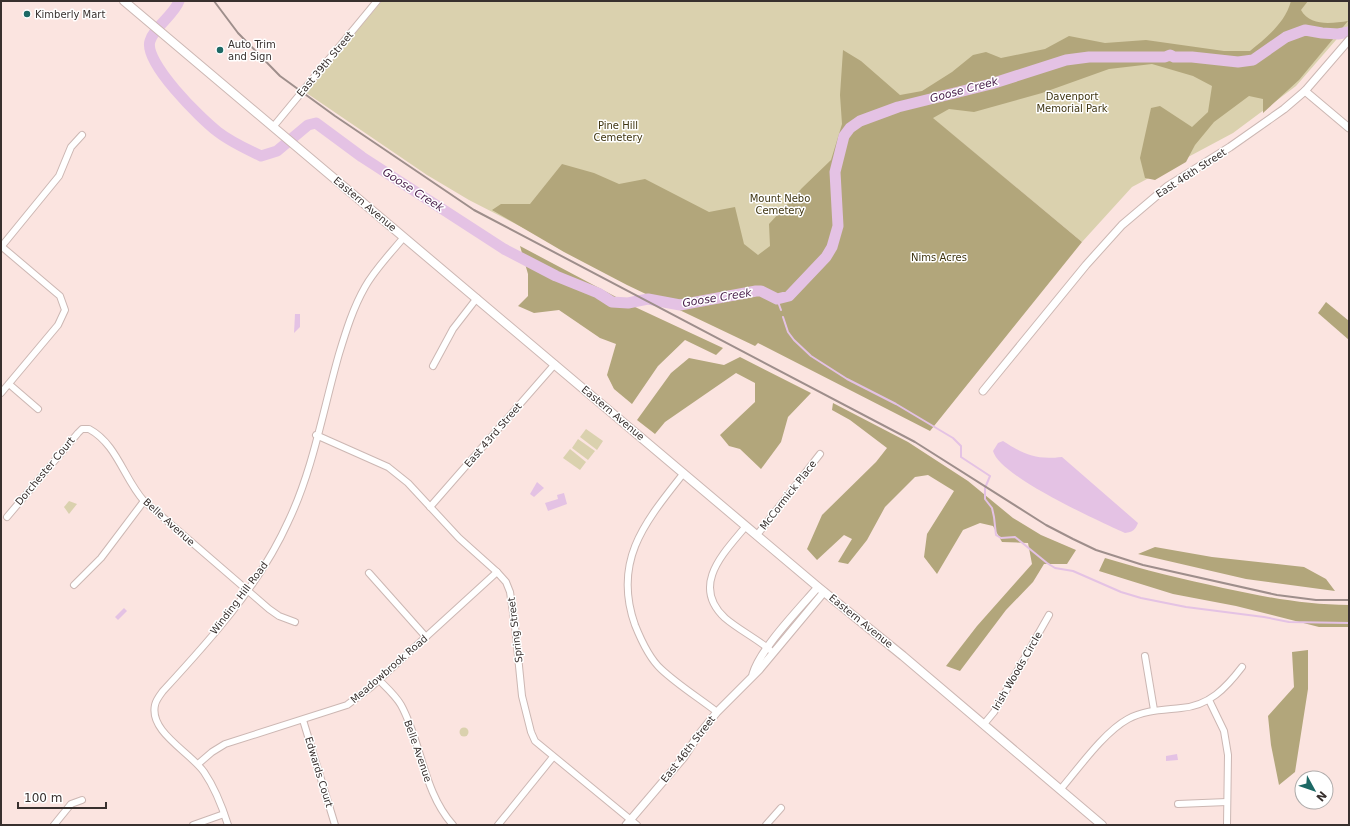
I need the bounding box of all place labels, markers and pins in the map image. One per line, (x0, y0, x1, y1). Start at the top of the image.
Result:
marker: Kimberly Mart (22, 9, 32, 19)
place label: Kimberly Mart (35, 9, 105, 20)
place label: Auto Trim and Sign (228, 39, 276, 62)
marker: Auto Trim and Sign (215, 45, 225, 55)

